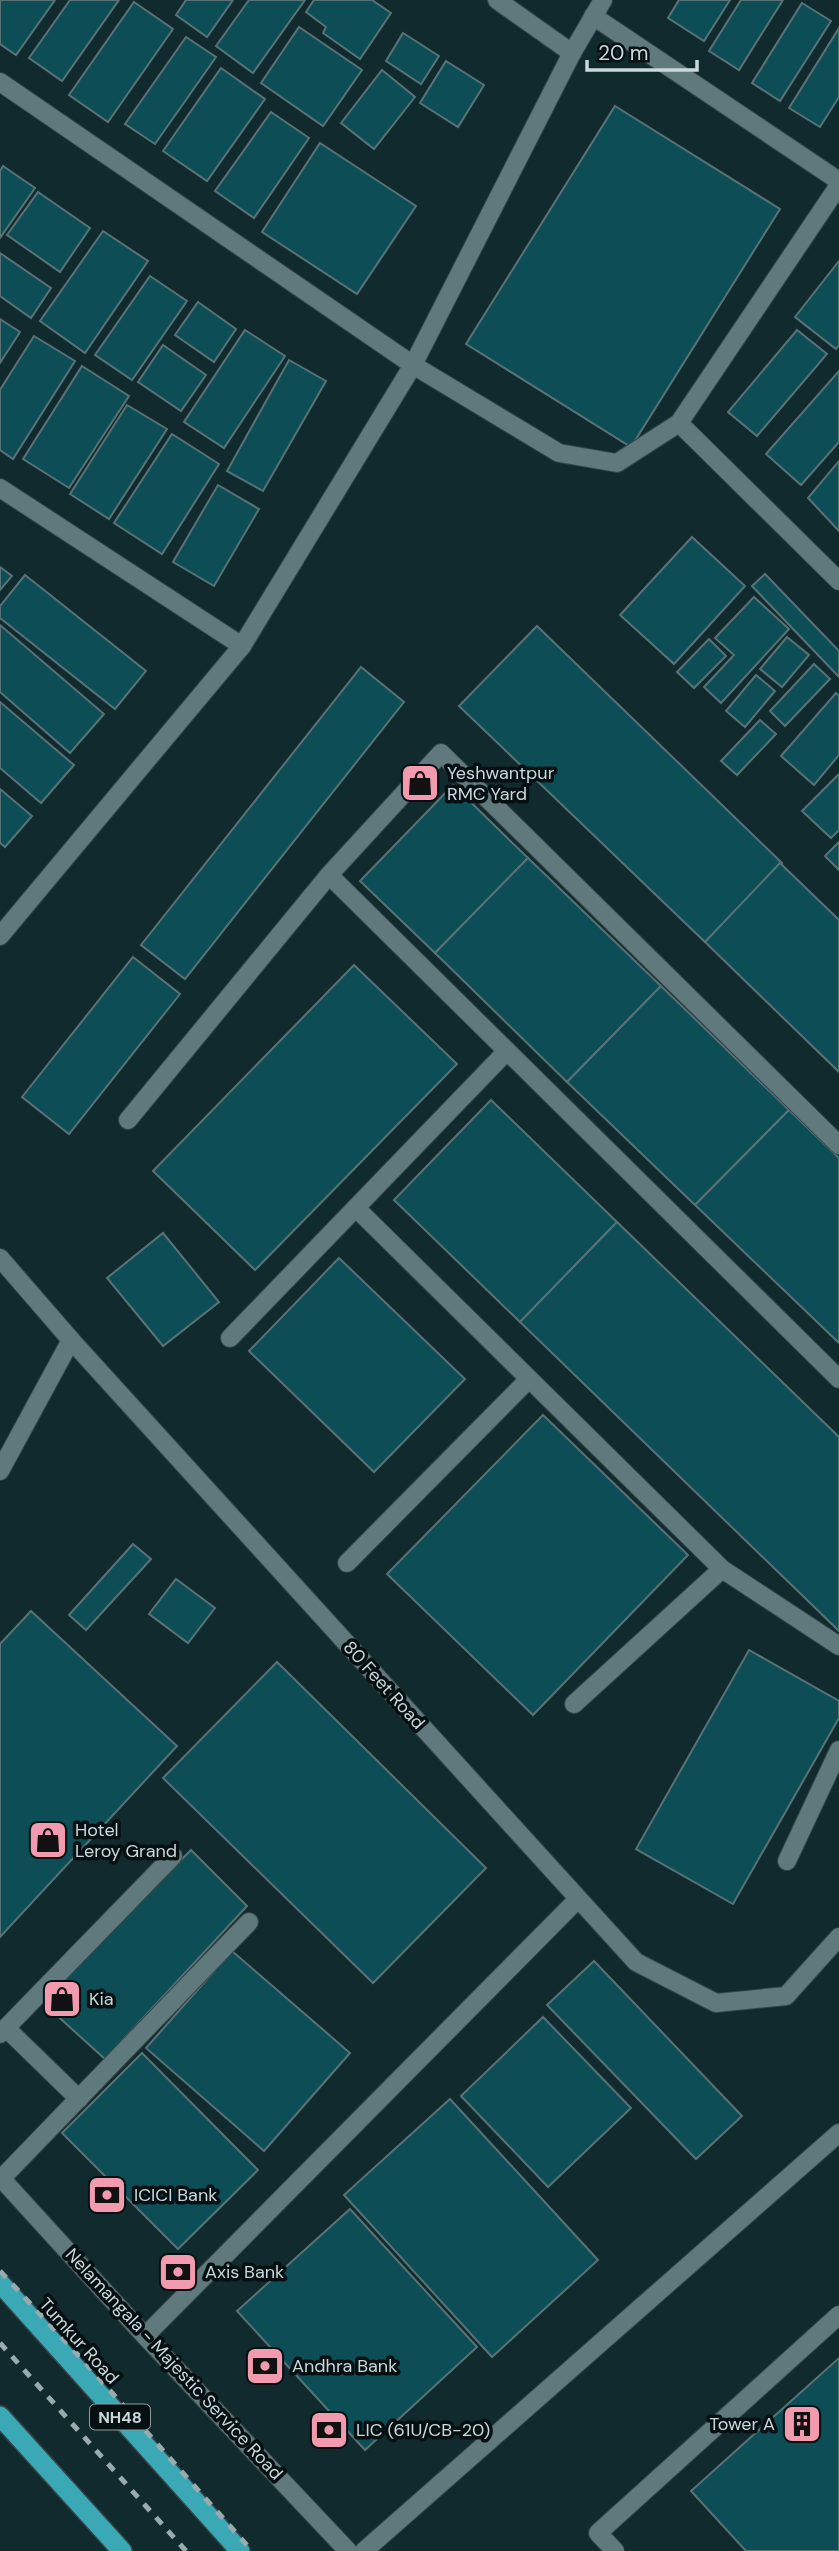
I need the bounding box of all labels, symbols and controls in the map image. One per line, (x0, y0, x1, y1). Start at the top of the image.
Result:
scale bar (587, 28, 697, 72)
text: 20 m (598, 39, 649, 67)
place label: Yeshwantpur RMC Yard (447, 761, 555, 806)
shop icon: Yeshwantpur RMC Yard (399, 762, 441, 804)
street label: 80 Feet Road (338, 1636, 430, 1734)
place label: Hotel Leroy Grand (75, 1818, 177, 1863)
shop icon: Hotel Leroy Grand (27, 1819, 69, 1861)
shop icon: Kia (41, 1978, 83, 2020)
place label: Kia (89, 1987, 114, 2011)
bank icon: ICICI Bank (86, 2174, 128, 2216)
place label: ICICI Bank (134, 2183, 217, 2207)
street label: Nelamangala - Majestic Service Road (60, 2243, 288, 2485)
bank icon: Axis Bank (157, 2251, 199, 2293)
place label: Axis Bank (205, 2260, 284, 2284)
street label: Tumkur Road (34, 2293, 124, 2389)
bank icon: Andhra Bank (244, 2345, 286, 2387)
place label: Andhra Bank (292, 2354, 397, 2378)
building icon: Tower A (781, 2403, 823, 2445)
road number: NH48 (90, 2404, 150, 2430)
bank icon: LIC (61U/CB-20) (308, 2409, 350, 2451)
place label: Tower A (709, 2412, 775, 2436)
place label: LIC (61U/CB-20) (356, 2418, 490, 2442)

